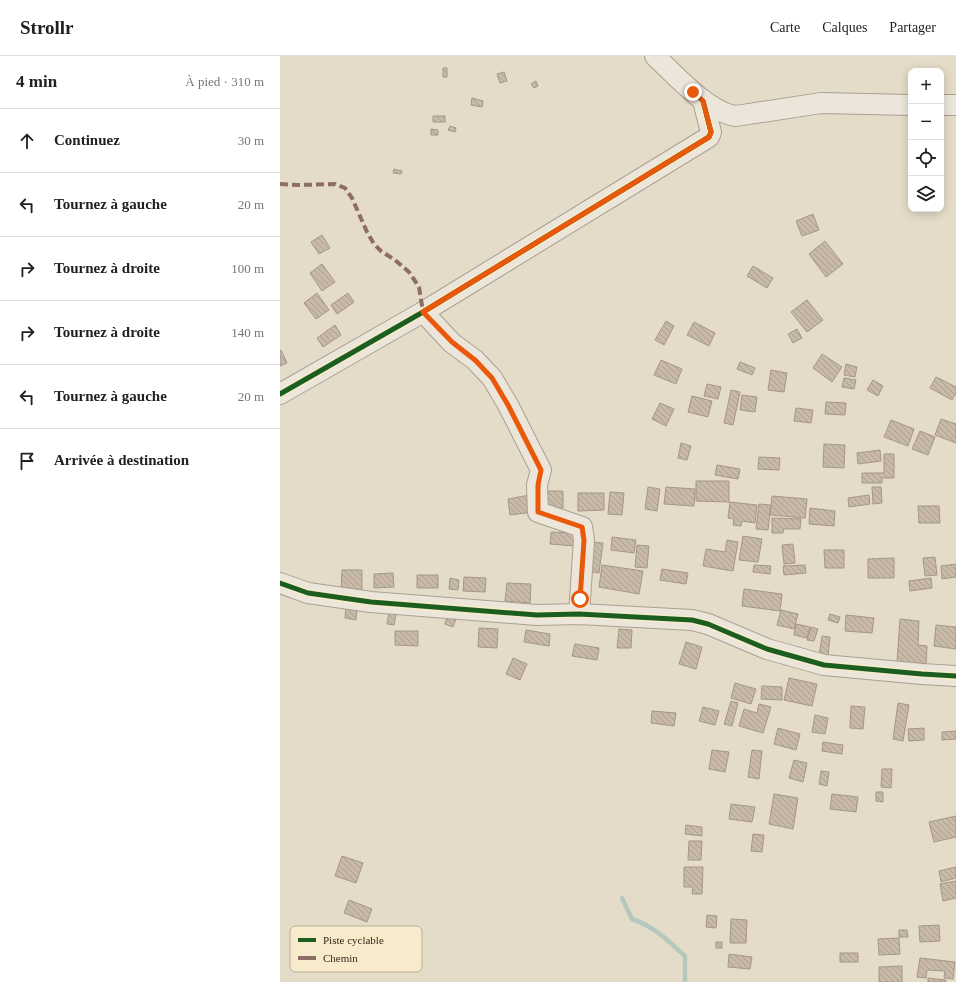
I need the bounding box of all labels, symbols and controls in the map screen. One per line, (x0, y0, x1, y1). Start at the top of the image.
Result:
text: Strollr (20, 17, 73, 38)
text: Carte (770, 20, 800, 35)
text: Calques (822, 20, 867, 35)
text: Partager (889, 20, 936, 35)
map controls (908, 68, 944, 212)
button: + (908, 68, 944, 104)
text: 4 min (16, 72, 57, 91)
text: À pied · 310 m (185, 74, 264, 89)
route end (684, 83, 702, 101)
button: − (908, 104, 944, 140)
icon: ahead (16, 130, 38, 152)
text: Continuez (54, 132, 120, 148)
text: 30 m (238, 133, 264, 148)
button: locate (908, 140, 944, 176)
button: layers (908, 176, 944, 212)
icon: left (16, 194, 38, 216)
text: Tournez à gauche (54, 196, 167, 212)
text: 20 m (238, 197, 264, 212)
icon: right (16, 258, 38, 280)
text: Tournez à droite (54, 260, 160, 276)
text: 100 m (231, 261, 264, 276)
icon: right (16, 322, 38, 344)
text: Tournez à droite (54, 324, 160, 340)
text: 140 m (231, 325, 264, 340)
icon: left (16, 386, 38, 408)
text: Tournez à gauche (54, 388, 167, 404)
text: 20 m (238, 389, 264, 404)
icon: arrive (16, 450, 38, 472)
text: Arrivée à destination (54, 452, 189, 468)
route start (571, 590, 589, 608)
legend (290, 926, 422, 972)
text: Piste cyclable (323, 934, 384, 946)
text: Chemin (323, 952, 358, 964)

